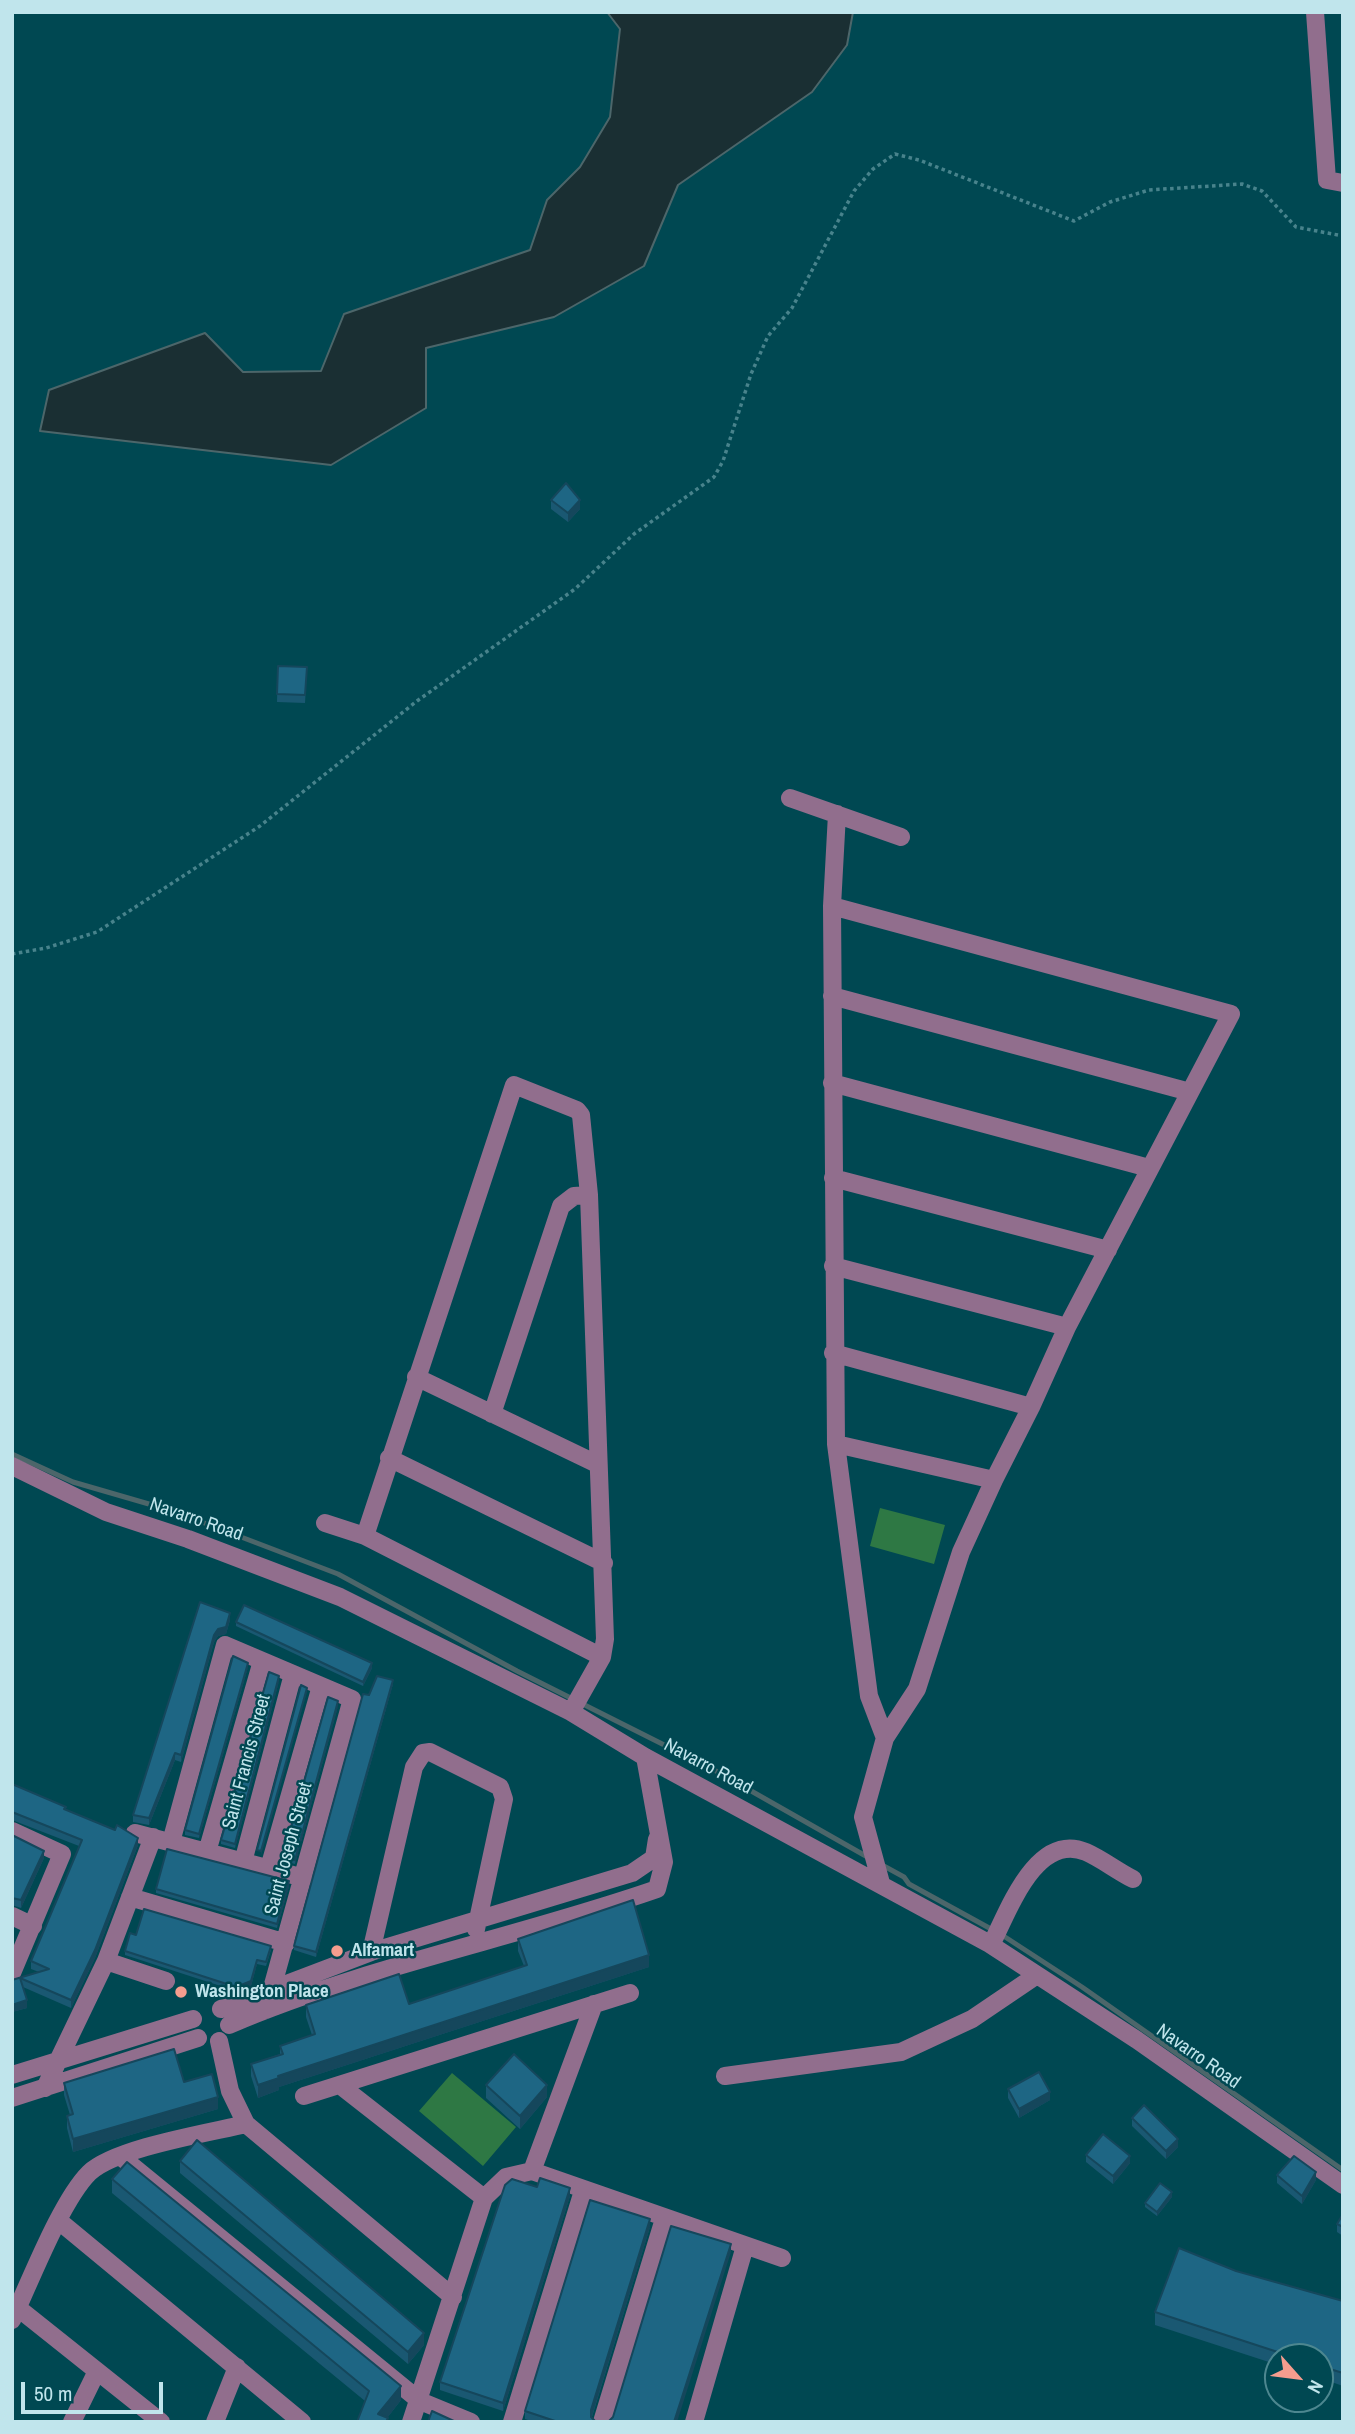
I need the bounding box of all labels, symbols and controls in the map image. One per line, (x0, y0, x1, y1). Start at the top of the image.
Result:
street label: Navarro Road (146, 1493, 246, 1547)
street label: Saint Francis Street (218, 1692, 276, 1832)
street label: Navarro Road (660, 1734, 756, 1800)
street label: Saint Joseph Street (260, 1780, 318, 1918)
place label: Alfamart (351, 1940, 414, 1962)
marker: Alfamart (329, 1943, 345, 1959)
place label: Washington Place (195, 1981, 329, 2003)
marker: Washington Place (173, 1984, 189, 2000)
street label: Navarro Road (1152, 2020, 1244, 2094)
north arrow (1264, 2343, 1334, 2413)
scale bar (24, 2368, 166, 2412)
text: N (1302, 2376, 1330, 2398)
text: 50 m (34, 2379, 72, 2408)

